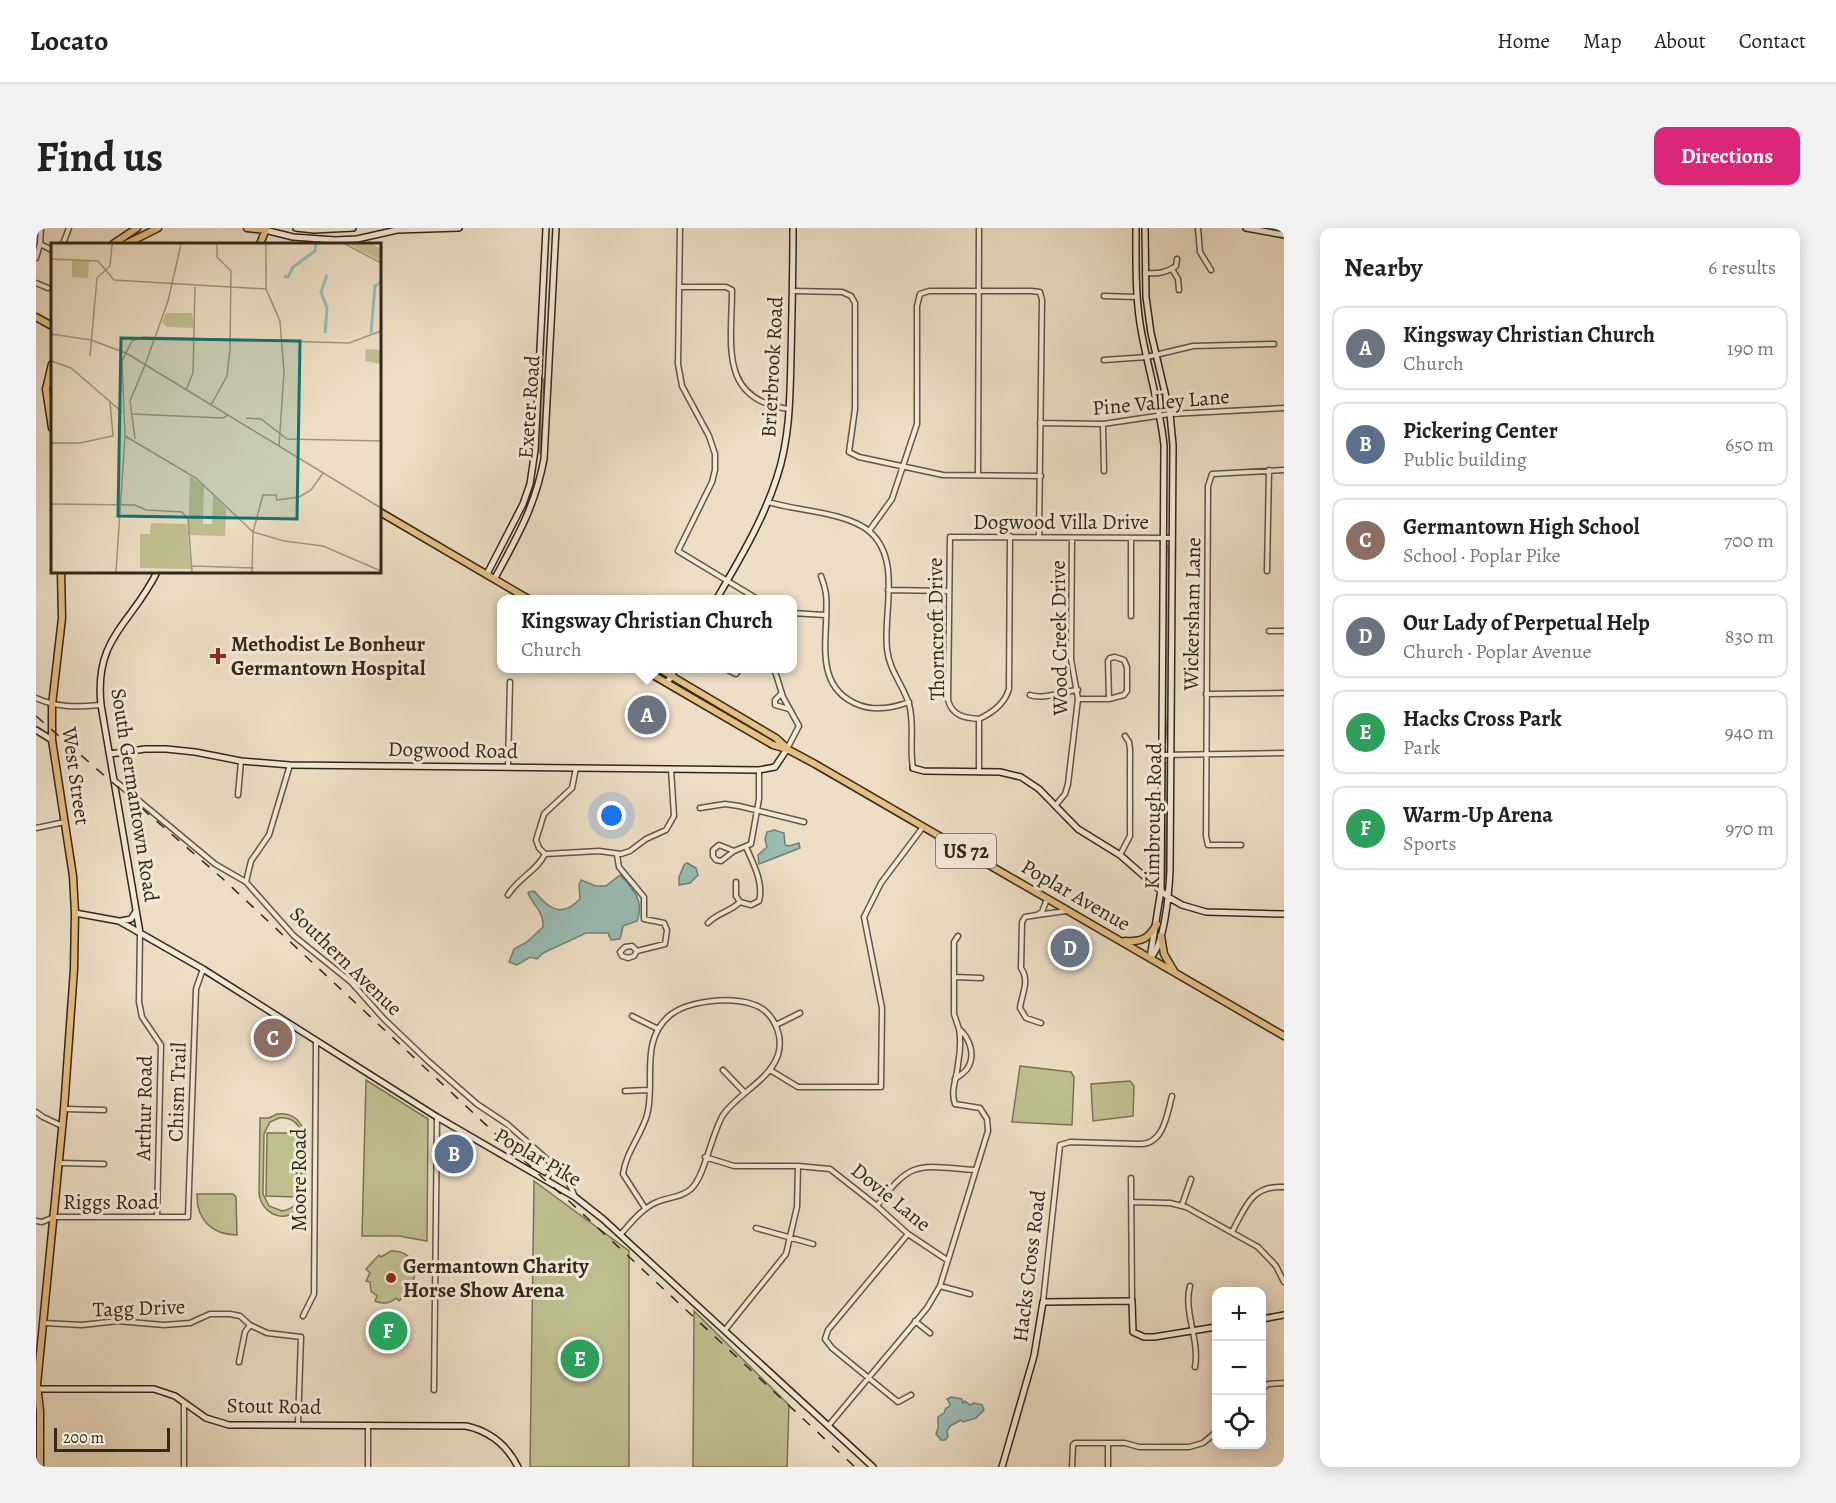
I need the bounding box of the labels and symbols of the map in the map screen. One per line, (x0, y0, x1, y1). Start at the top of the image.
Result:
inset map (51, 243, 381, 573)
street label: Brierbrook Road (754, 295, 790, 438)
street label: Exeter Road (511, 354, 547, 460)
street label: Pine Valley Lane (1091, 382, 1231, 422)
street label: Dogwood Villa Drive (973, 508, 1149, 536)
street label: Wickersham Lane (1177, 537, 1207, 692)
street label: Thorncroft Drive (921, 557, 951, 701)
street label: Wood Creek Drive (1044, 560, 1074, 717)
place label: Methodist Le Bonheur Germantown Hospital (231, 630, 426, 682)
marker: Methodist Le Bonheur Germantown Hospital (209, 647, 227, 665)
street label: South Germantown Road (104, 686, 166, 905)
pin: A (628, 692, 666, 738)
street label: West Street (55, 724, 97, 827)
street label: Dogwood Road (388, 735, 519, 765)
street label: Kimbrough Road (1138, 742, 1168, 889)
your location (597, 801, 626, 830)
road number: US 72 (936, 834, 996, 868)
street label: Poplar Avenue (1016, 852, 1136, 938)
street label: Southern Avenue (284, 900, 408, 1022)
pin: D (1050, 926, 1090, 970)
pin: C (254, 1016, 292, 1060)
street label: Chism Trail (161, 1042, 193, 1142)
street label: Arthur Road (129, 1054, 159, 1162)
street label: Poplar Pike (489, 1121, 587, 1193)
street label: Moore Road (285, 1128, 313, 1232)
pin: B (434, 1132, 474, 1176)
street label: Dovie Lane (845, 1156, 937, 1238)
street label: Riggs Road (63, 1188, 160, 1216)
street label: Hacks Cross Road (1006, 1188, 1052, 1344)
place label: Germantown Charity Horse Show Arena (403, 1252, 590, 1304)
marker: Germantown Charity Horse Show Arena (384, 1271, 398, 1285)
street label: Tagg Drive (92, 1292, 186, 1324)
pin: F (368, 1308, 408, 1354)
pin: E (560, 1336, 600, 1382)
street label: Stout Road (226, 1391, 322, 1421)
scale bar (54, 1425, 170, 1452)

